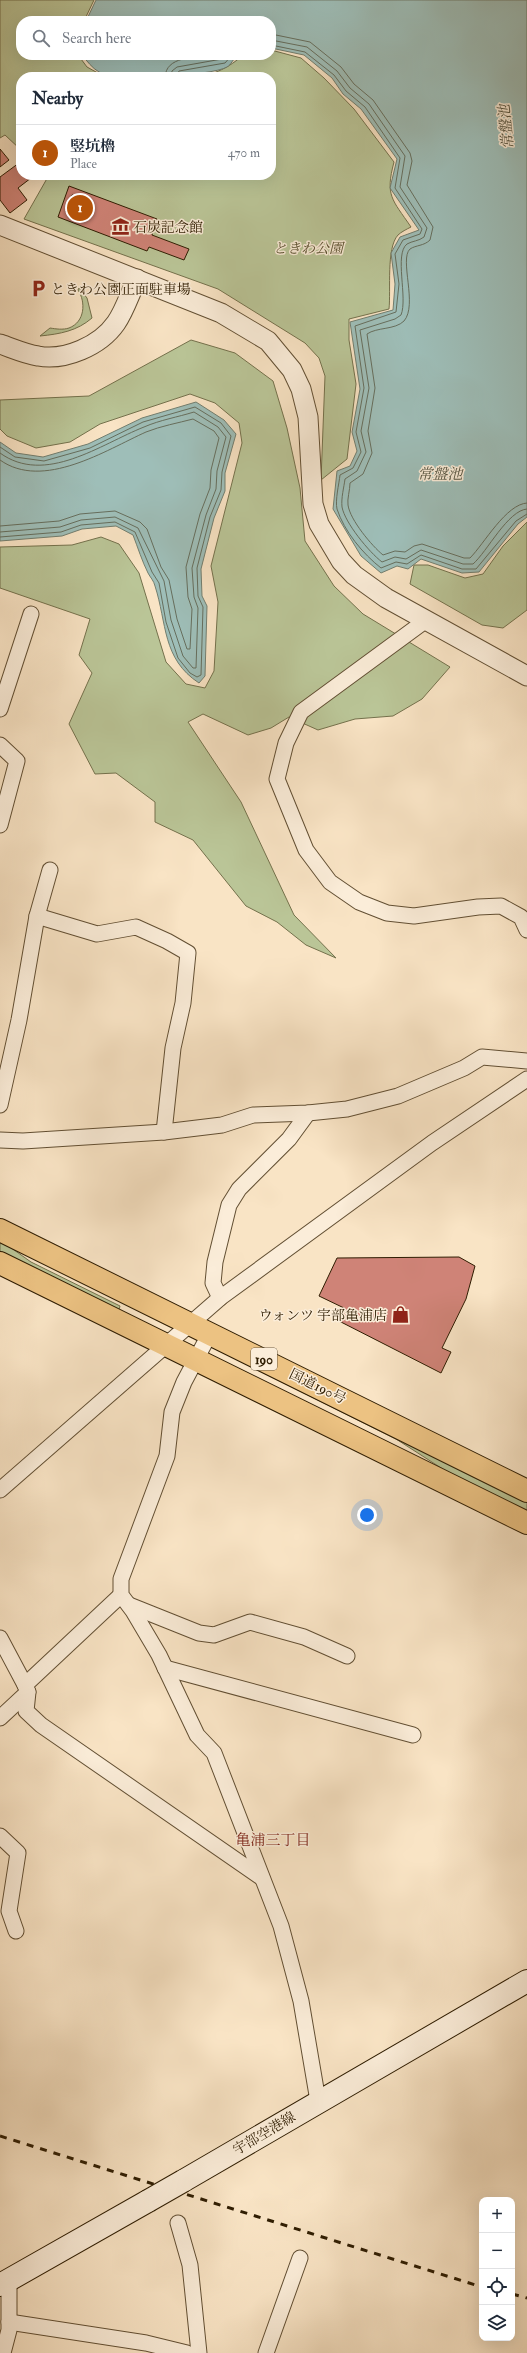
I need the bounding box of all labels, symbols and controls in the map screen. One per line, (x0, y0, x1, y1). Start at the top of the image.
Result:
search box (16, 16, 276, 60)
icon: search (30, 27, 52, 49)
text: Search here (62, 29, 131, 48)
text: Nearby (32, 88, 83, 109)
water label: 常盤池 (494, 102, 518, 150)
text: 竪坑櫓 (70, 137, 115, 156)
text: 1 (43, 145, 47, 161)
text: 470 m (228, 145, 260, 161)
text: Place (70, 156, 97, 172)
pin: 1 (67, 193, 93, 223)
museum icon: 石炭記念館 (110, 217, 130, 237)
place label: 石炭記念館 (133, 219, 203, 236)
park label: ときわ公園 (273, 240, 345, 257)
parking icon: ときわ公園正面駐車場 (28, 279, 48, 299)
place label: ときわ公園正面駐車場 (51, 281, 191, 298)
water label: 常盤池 (417, 465, 464, 484)
shop icon: ウォンツ 宇部亀浦店 (390, 1305, 410, 1325)
place label: ウォンツ 宇部亀浦店 (259, 1307, 387, 1324)
road number: 190 (251, 1348, 277, 1370)
street label: 国道190号 (287, 1365, 349, 1408)
your location (357, 1505, 377, 1525)
district label: 亀浦三丁目 (235, 1831, 311, 1850)
street label: 宇部空港線 (230, 2108, 299, 2159)
map controls (479, 2197, 515, 2341)
button: + (479, 2197, 515, 2233)
button: − (479, 2233, 515, 2269)
button: locate (479, 2269, 515, 2305)
button: layers (479, 2305, 515, 2341)

